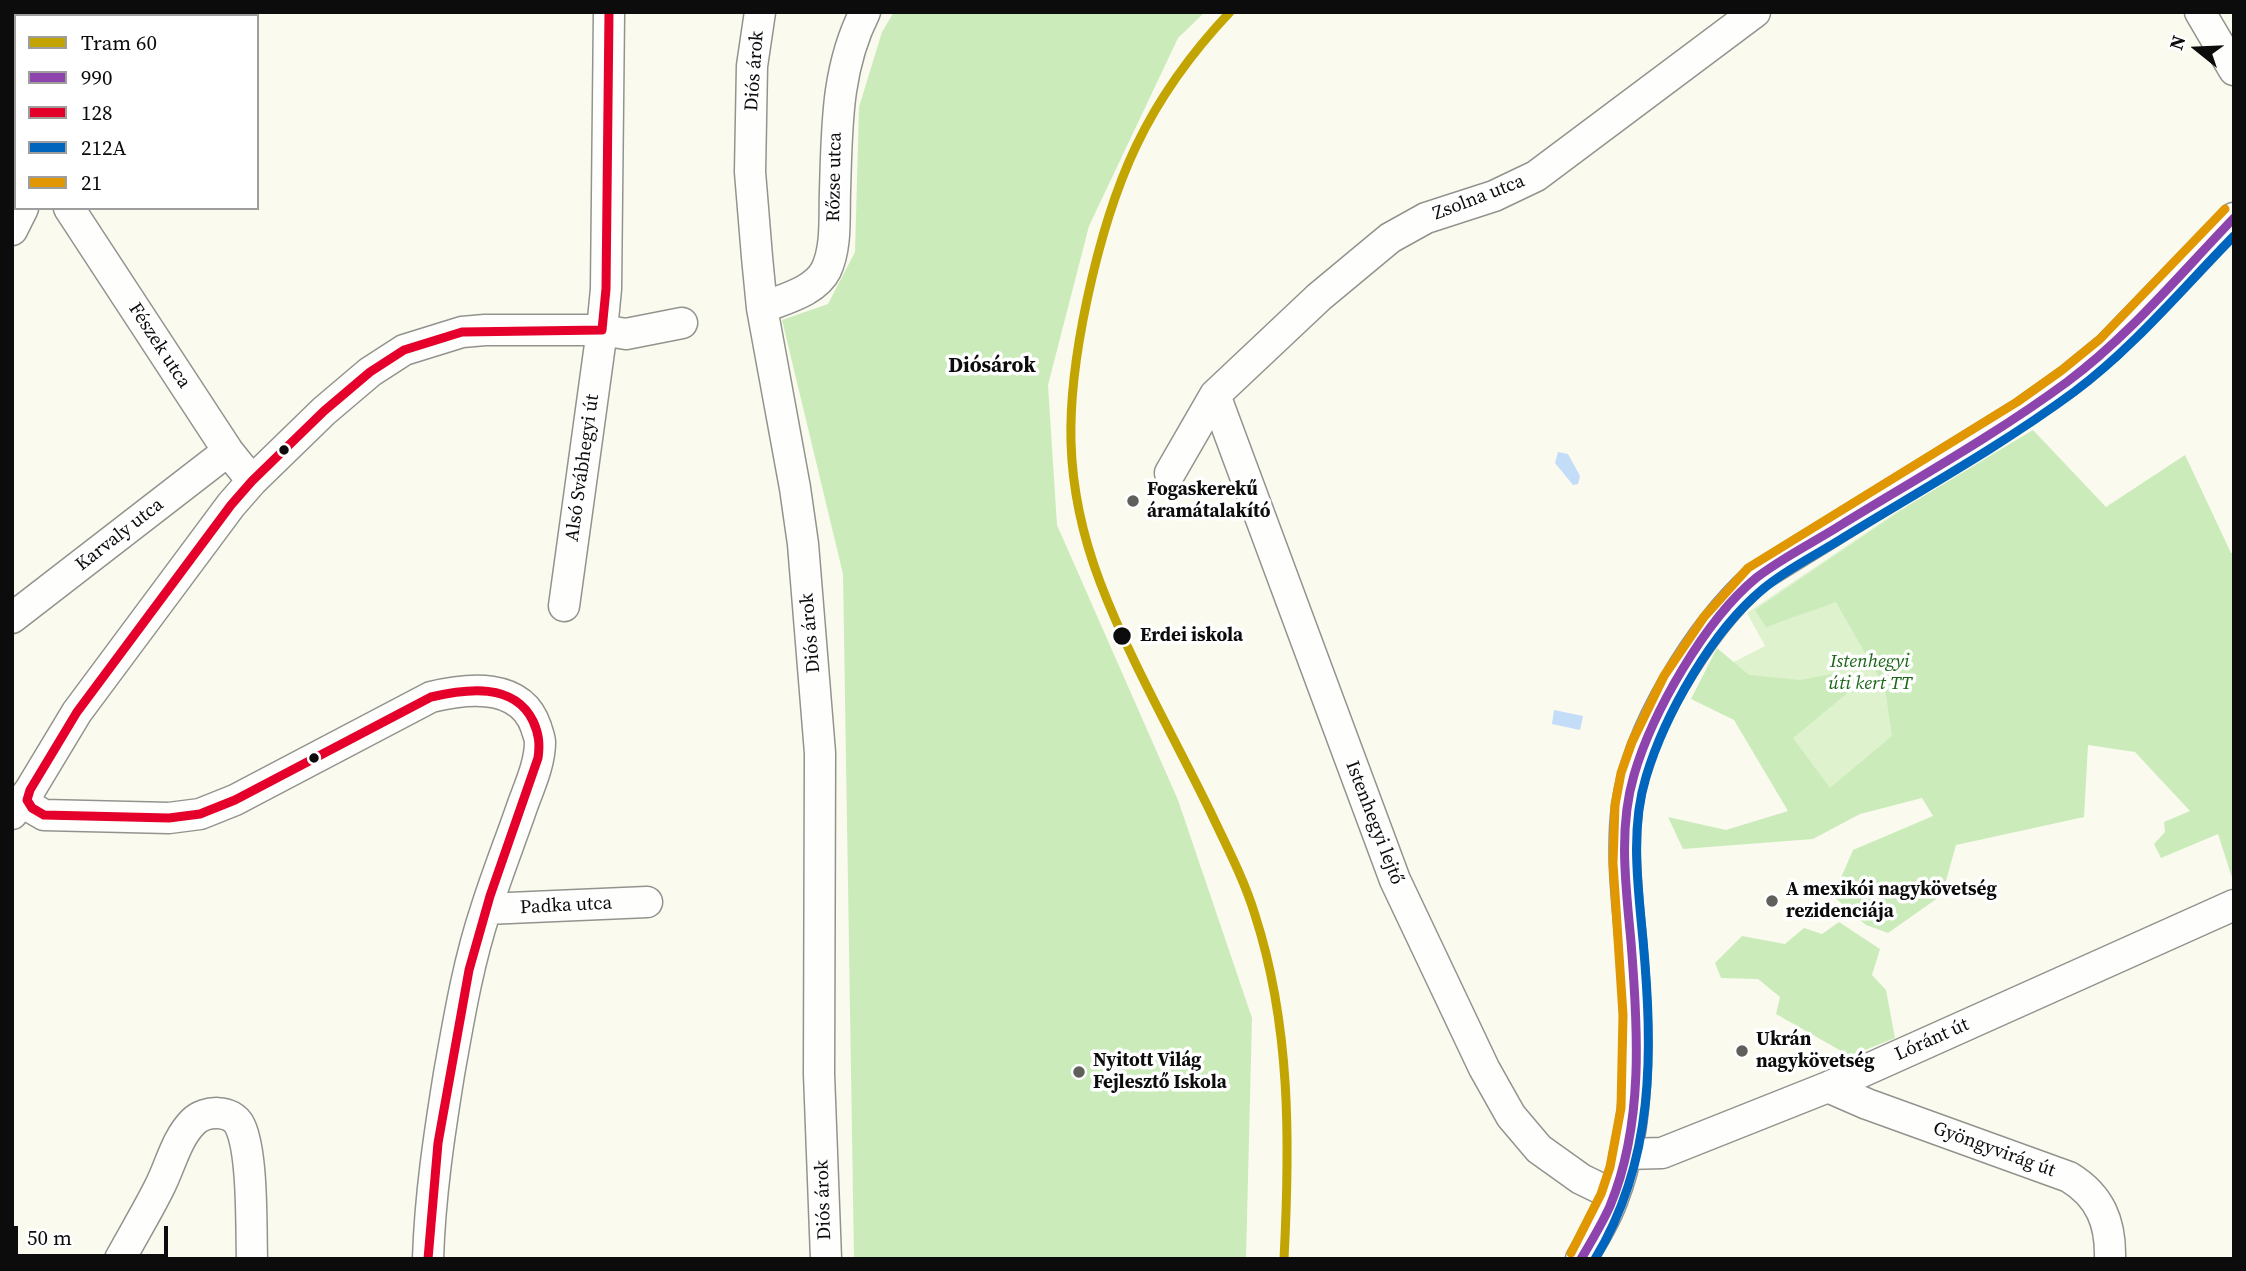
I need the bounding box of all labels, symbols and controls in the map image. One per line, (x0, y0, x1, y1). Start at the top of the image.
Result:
legend (14, 14, 259, 210)
north arrow (2162, 14, 2232, 84)
text: Tram 60 (81, 28, 157, 57)
street label: Diós árok (741, 30, 769, 112)
text: N (2163, 32, 2192, 53)
text: 990 (81, 63, 113, 92)
text: 128 (81, 98, 113, 127)
street label: Rőzse utca (823, 132, 847, 222)
text: 212A (81, 133, 126, 162)
text: 21 (81, 168, 102, 197)
street label: Zsolna utca (1430, 170, 1528, 226)
street label: Fészek utca (123, 299, 195, 393)
district label: Diósárok (948, 354, 1036, 380)
street label: Alsó Svábhegyi út (561, 393, 605, 543)
unlabelled marker (277, 443, 291, 457)
place label: Fogaskerekű áramátalakító (1147, 479, 1270, 523)
marker: Fogaskerekű áramátalakító (1125, 493, 1141, 509)
street label: Karvaly utca (72, 494, 168, 576)
street label: Diós árok (796, 592, 826, 674)
marker: Erdei iskola (1111, 625, 1133, 647)
place label: Erdei iskola (1140, 625, 1243, 647)
park label: Istenhegyi úti kert TT (1828, 651, 1912, 695)
unlabelled marker (307, 751, 321, 765)
street label: Istenhegyi lejtő (1340, 758, 1408, 888)
place label: A mexikói nagykövetség rezidenciája (1786, 879, 1997, 923)
street label: Padka utca (519, 892, 613, 920)
marker: A mexikói nagykövetség rezidenciája (1764, 893, 1780, 909)
street label: Lóránt út (1892, 1014, 1972, 1066)
place label: Ukrán nagykövetség (1756, 1029, 1875, 1073)
marker: Ukrán nagykövetség (1734, 1043, 1750, 1059)
place label: Nyitott Világ Fejlesztő Iskola (1093, 1050, 1227, 1094)
marker: Nyitott Világ Fejlesztő Iskola (1071, 1064, 1087, 1080)
street label: Gyöngyvirág út (1930, 1117, 2058, 1183)
street label: Diós árok (811, 1159, 837, 1241)
scale bar (18, 1212, 172, 1256)
text: 50 m (27, 1223, 72, 1252)

